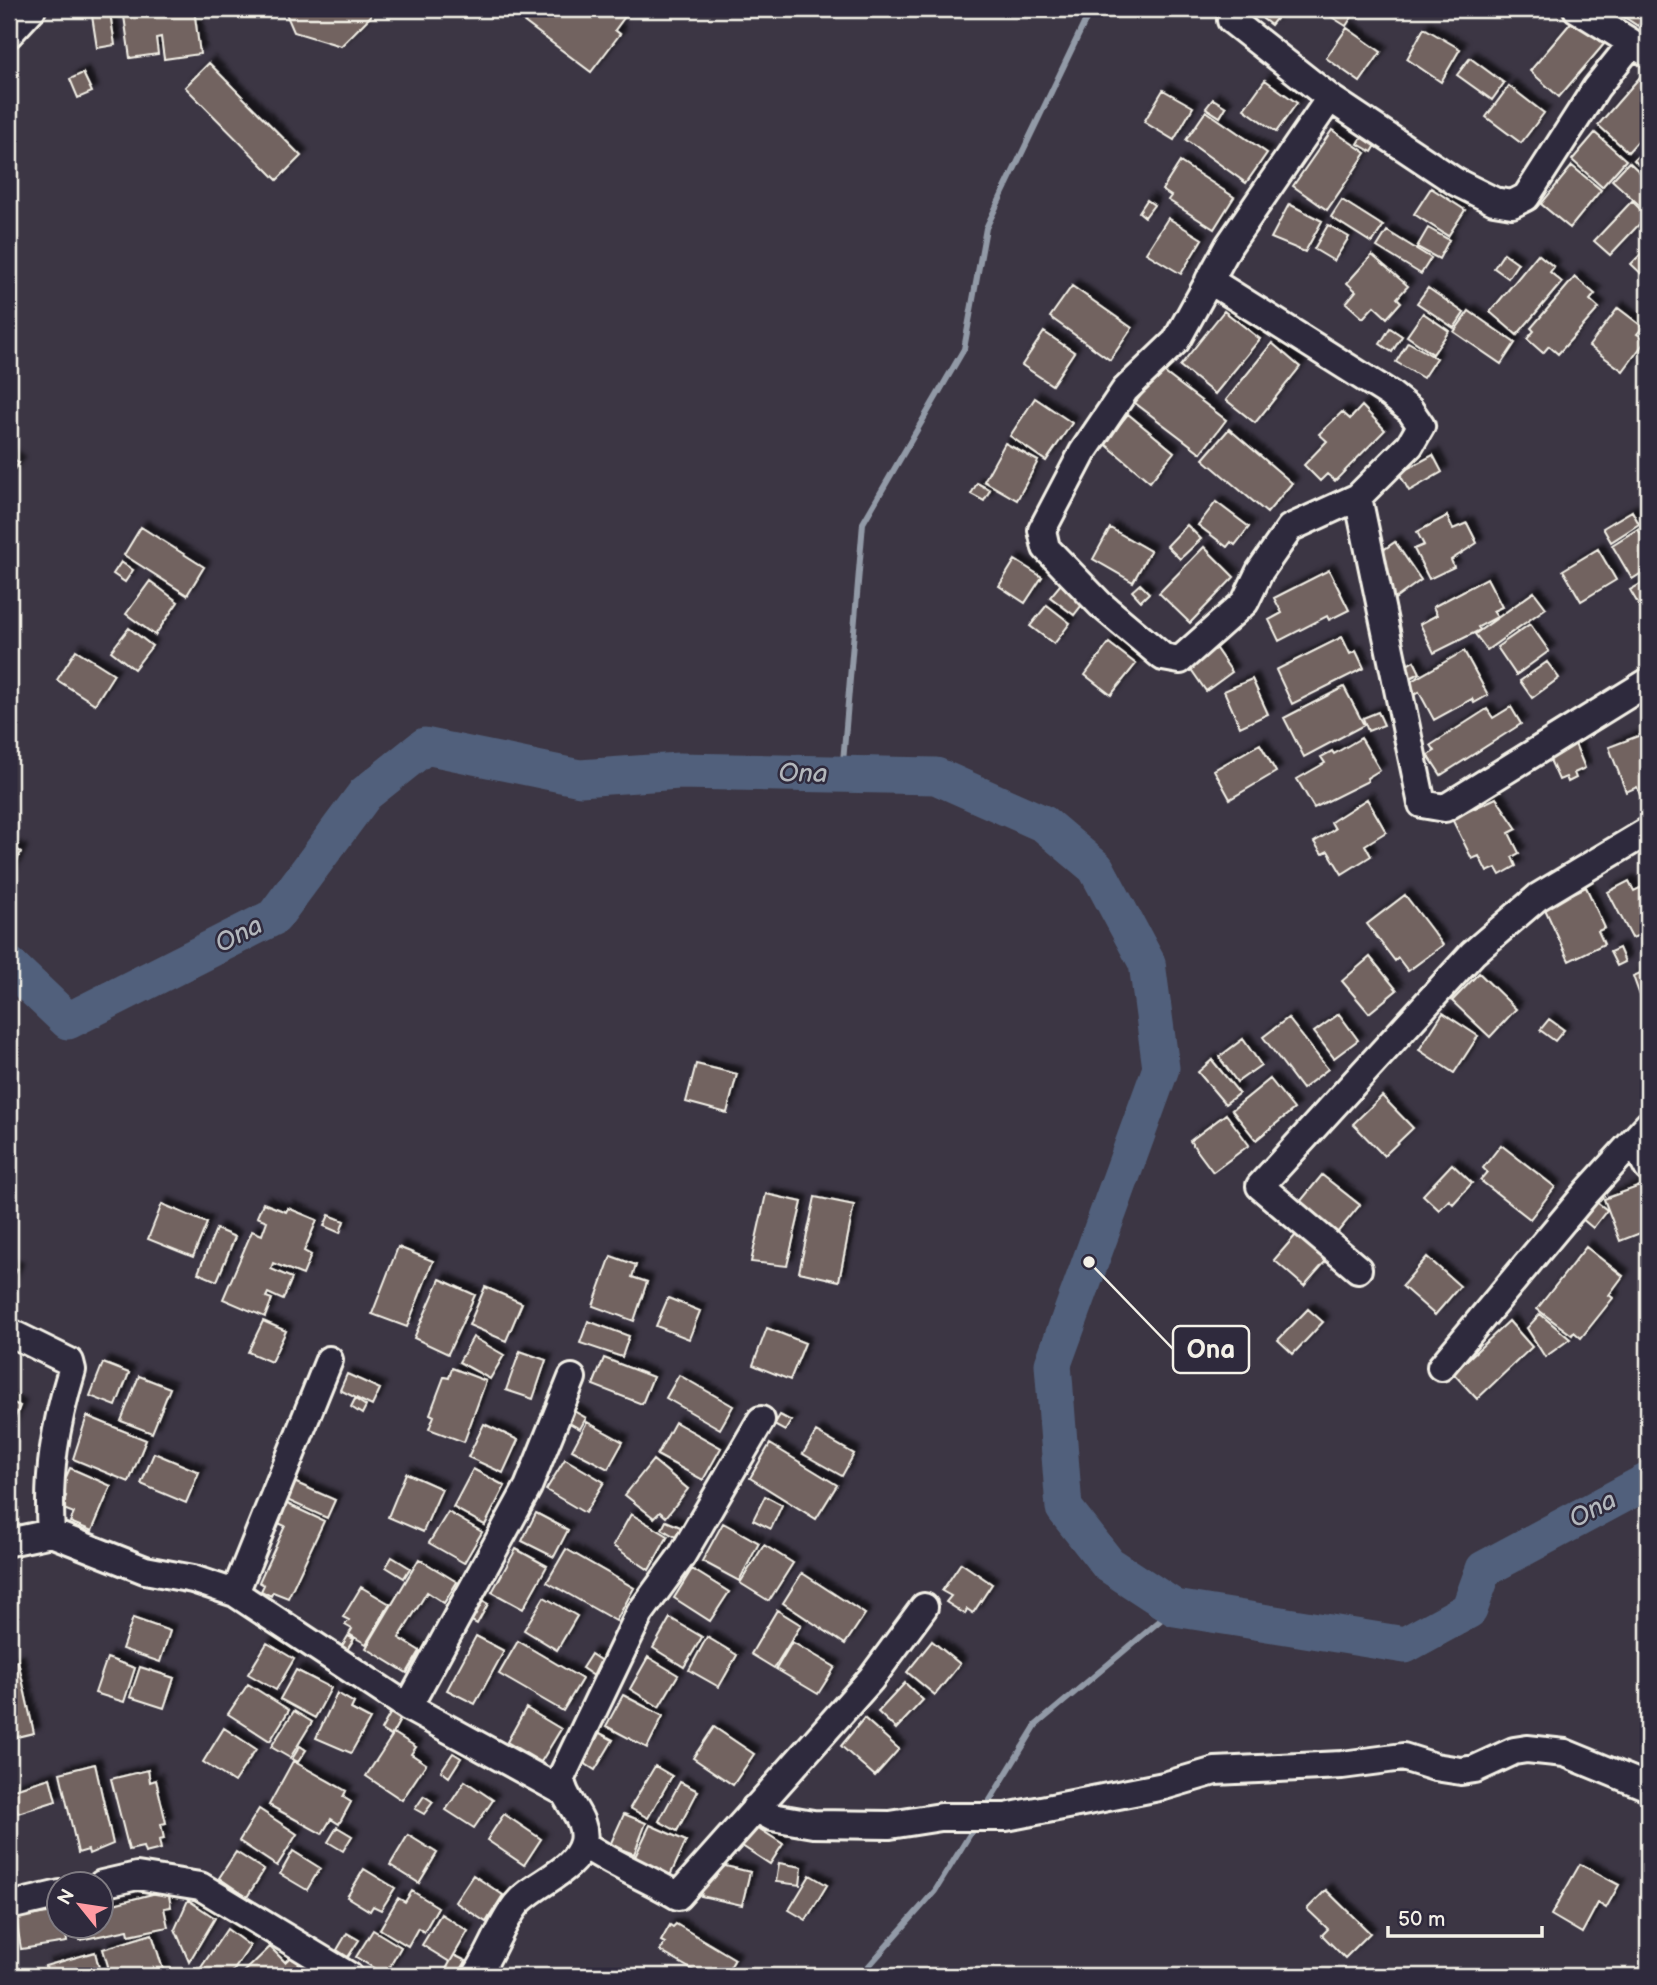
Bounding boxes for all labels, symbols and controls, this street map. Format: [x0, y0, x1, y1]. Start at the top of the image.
water label: Ona [778, 758, 828, 790]
water label: Ona [210, 910, 268, 960]
callout: Ona [1173, 1326, 1249, 1373]
text: Ona [1187, 1335, 1235, 1366]
water label: Ona [1564, 1485, 1622, 1535]
north arrow [46, 1870, 116, 1940]
text: N [53, 1885, 80, 1909]
scale bar [1388, 1894, 1542, 1938]
text: 50 m [1398, 1907, 1445, 1932]

